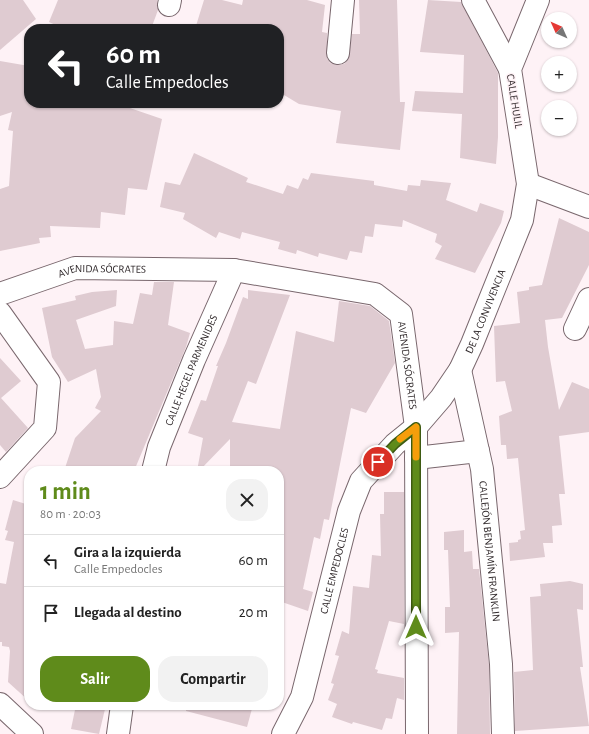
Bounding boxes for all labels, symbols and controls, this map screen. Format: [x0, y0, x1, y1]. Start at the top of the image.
north arrow [541, 12, 577, 48]
map controls [541, 12, 577, 136]
icon: left [40, 40, 92, 92]
text: 60 m [106, 41, 161, 69]
button: + [541, 56, 577, 92]
street label: CALLE HULIL [505, 73, 524, 129]
text: Calle Empedocles [106, 74, 229, 92]
button: − [541, 100, 577, 136]
street label: AVENIDA SÓCRATES [56, 262, 146, 280]
street label: DE LA CONVIVENCIA [463, 267, 508, 355]
street label: CALLE HEGEL PARMENIDES [163, 313, 219, 427]
street label: AVENIDA SÓCRATES [396, 321, 419, 410]
pin [361, 445, 395, 479]
icon: arrive [367, 451, 389, 473]
button: close [226, 479, 268, 521]
text: 1 min [40, 480, 91, 504]
street label: CALLEJÓN BENJAMÍN FRANKLIN [477, 480, 502, 622]
text: 80 m · 20:03 [40, 508, 101, 521]
street label: CALLE EMPEDOCLES [318, 527, 351, 615]
text: Gira a la izquierda [74, 545, 181, 560]
icon: left [40, 550, 62, 572]
text: 60 m [239, 553, 268, 568]
text: Calle Empedocles [74, 563, 163, 576]
icon: arrive [40, 602, 62, 624]
text: Llegada al destino [74, 605, 182, 620]
text: 20 m [239, 605, 268, 620]
position arrow [395, 606, 437, 648]
button: Salir [40, 656, 150, 702]
button: Compartir [158, 656, 268, 702]

